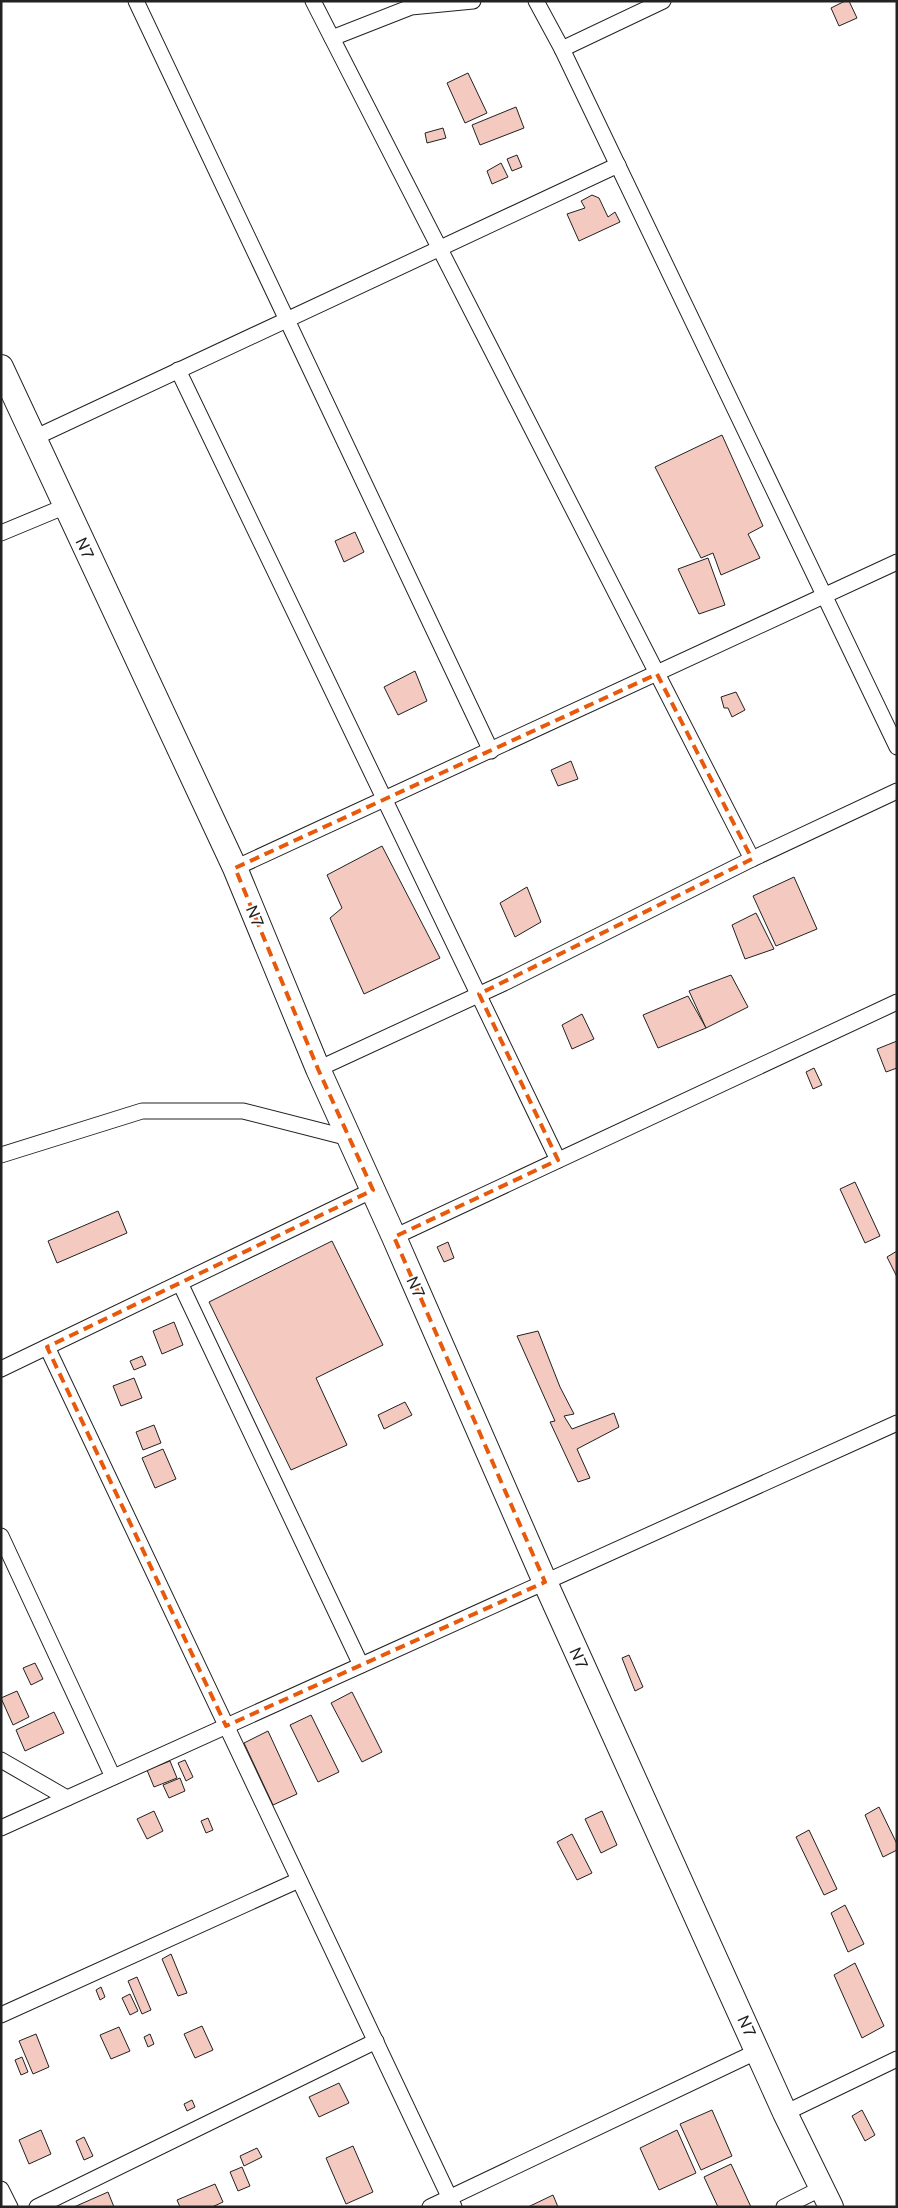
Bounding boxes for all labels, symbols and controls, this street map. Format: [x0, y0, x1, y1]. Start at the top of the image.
street label: N7 [71, 534, 98, 562]
street label: N7 [242, 903, 267, 930]
street label: N7 [402, 1273, 429, 1301]
street label: N7 [565, 1644, 592, 1672]
street label: N7 [733, 2012, 760, 2040]

